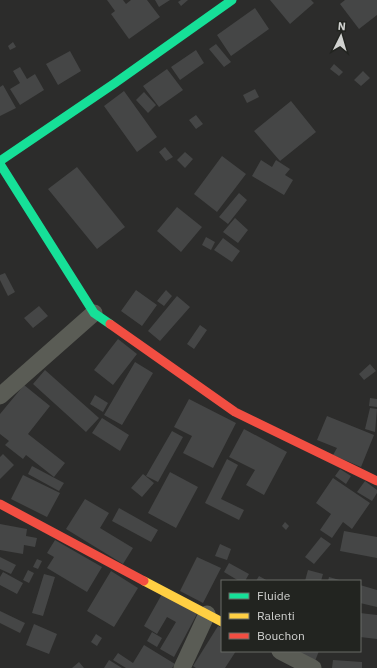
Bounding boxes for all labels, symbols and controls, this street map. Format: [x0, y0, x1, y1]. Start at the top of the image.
north arrow [321, 16, 361, 56]
text: N [337, 19, 346, 33]
legend [221, 580, 361, 652]
text: Fluide [257, 588, 291, 603]
text: Ralenti [257, 608, 295, 623]
text: Bouchon [257, 628, 305, 643]

